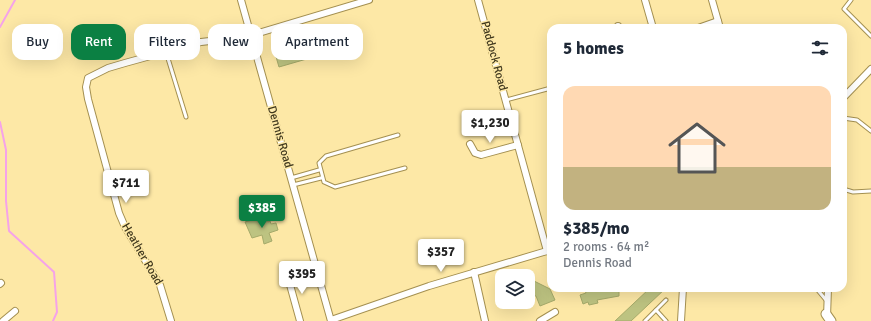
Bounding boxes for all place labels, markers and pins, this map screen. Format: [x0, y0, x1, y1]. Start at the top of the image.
pin: $1,230 [457, 110, 523, 144]
pin: $711 [102, 170, 150, 204]
pin: $385 [238, 195, 286, 229]
pin: $357 [417, 239, 465, 273]
pin: $395 [278, 261, 326, 295]

